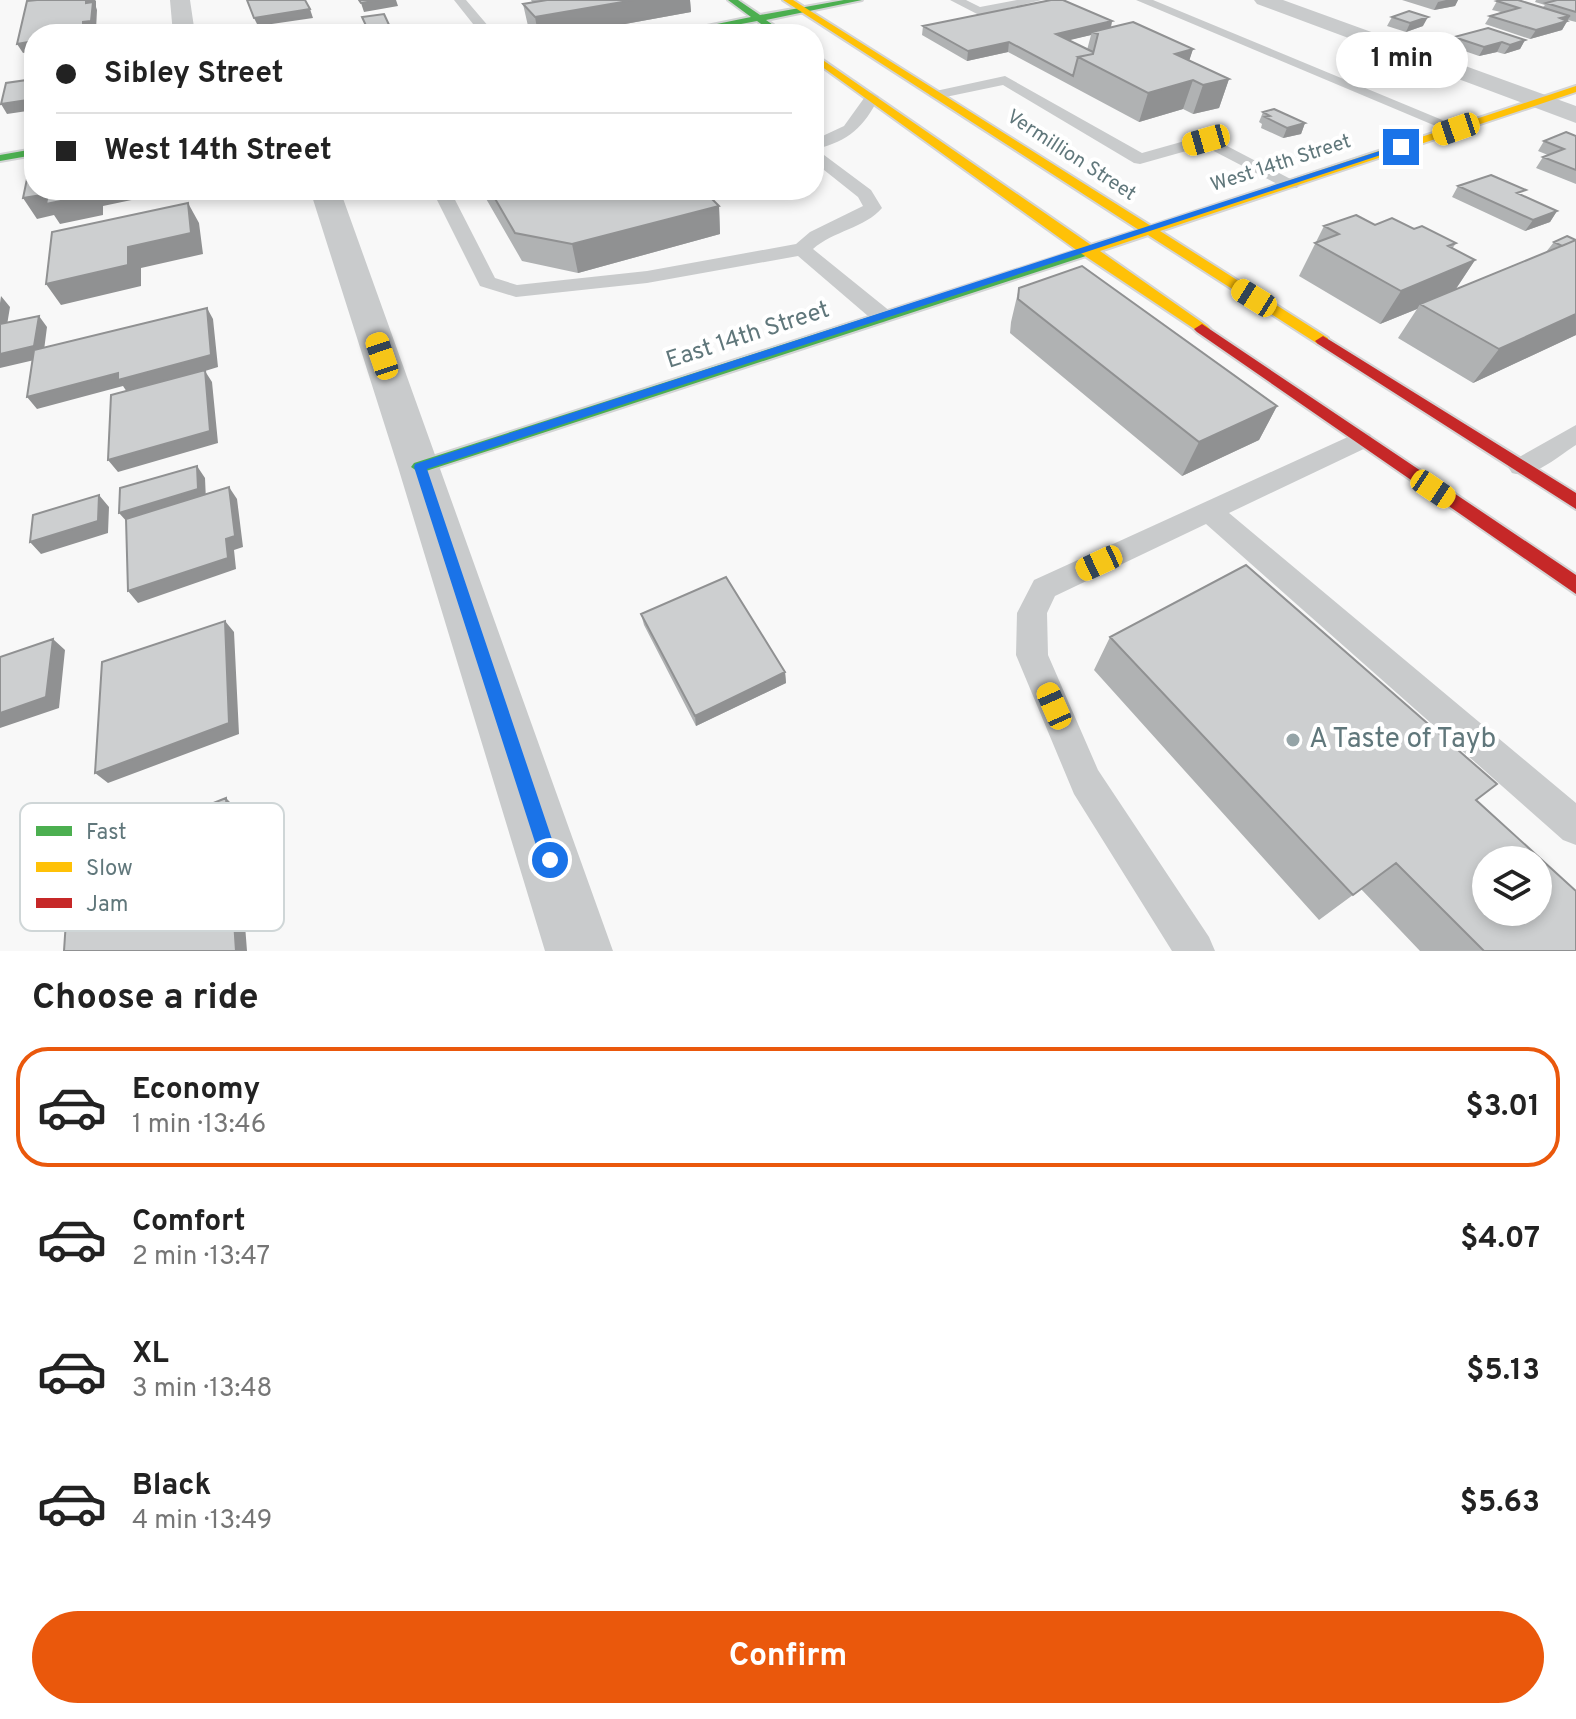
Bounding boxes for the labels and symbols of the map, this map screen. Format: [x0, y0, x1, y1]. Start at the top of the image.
callout: 1 min [1335, 31, 1467, 87]
street label: Vermillion Street [1001, 104, 1141, 208]
car [1429, 110, 1483, 148]
car [1180, 122, 1232, 158]
street label: West 14th Street [1208, 129, 1354, 199]
route end [1383, 129, 1419, 165]
car [1227, 275, 1281, 321]
street label: East 14th Street [663, 295, 833, 377]
car [363, 329, 401, 383]
car [1406, 466, 1460, 512]
car [1072, 542, 1126, 584]
car [1033, 679, 1075, 733]
place label: A Taste of Tayb [1309, 722, 1496, 758]
marker: A Taste of Tayb [1284, 731, 1302, 749]
legend [20, 803, 284, 931]
text: Fast [86, 820, 127, 847]
route start [532, 842, 568, 878]
text: Slow [86, 856, 133, 883]
text: Jam [86, 892, 129, 919]

